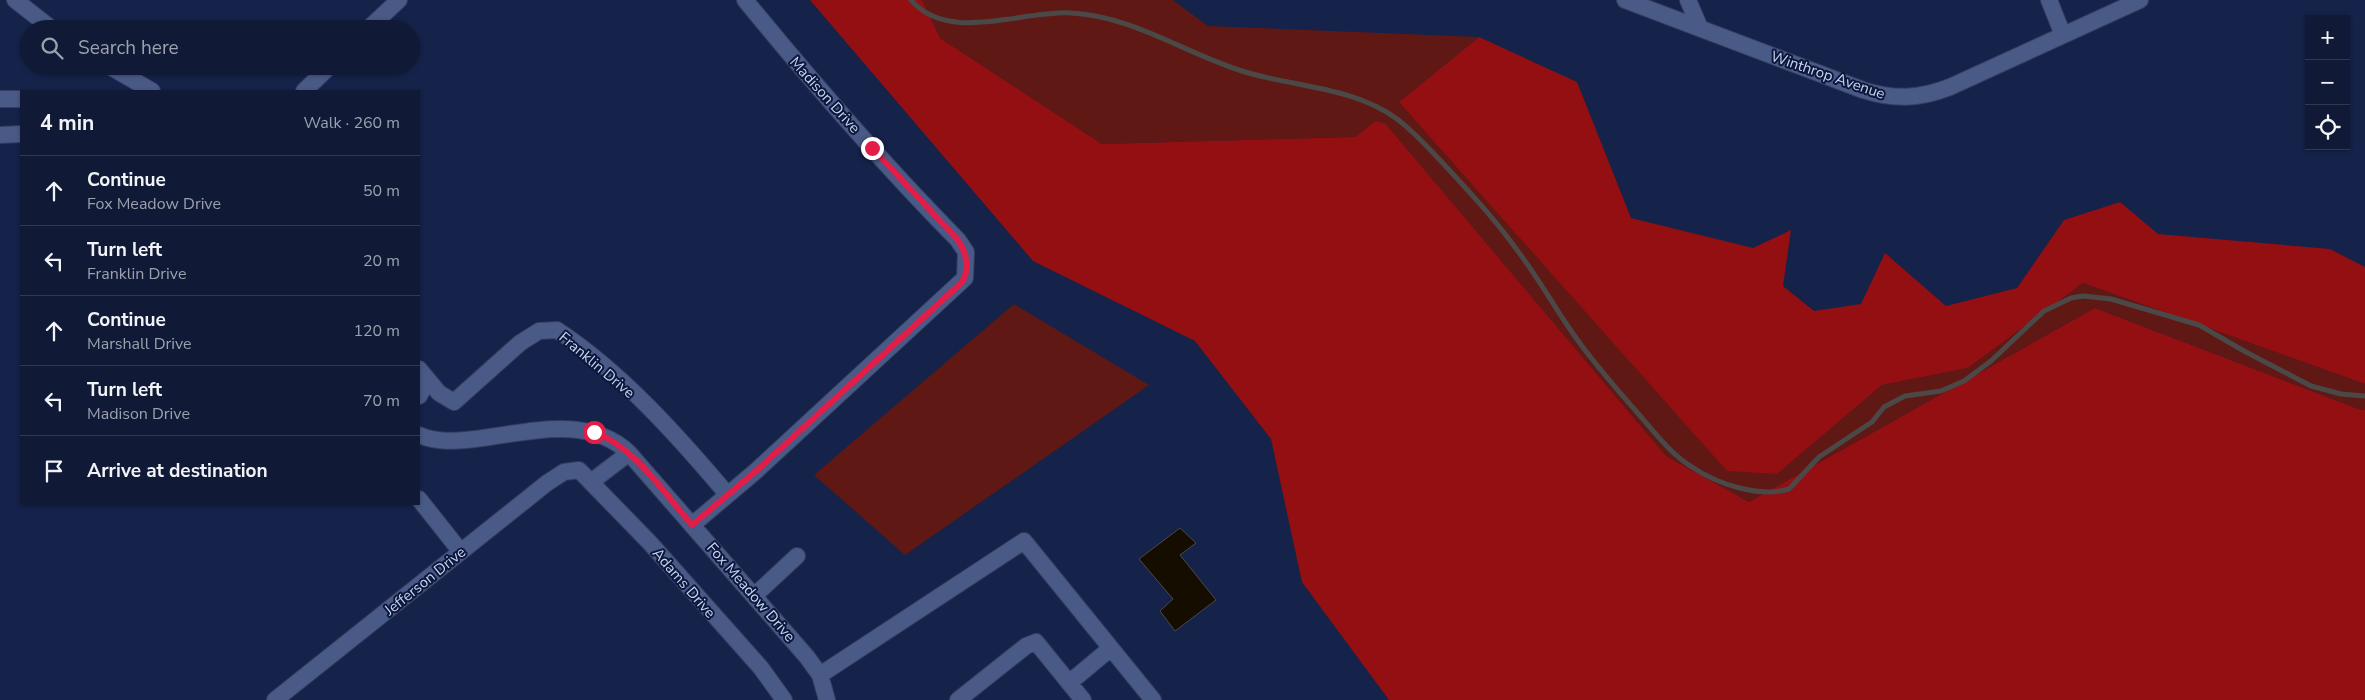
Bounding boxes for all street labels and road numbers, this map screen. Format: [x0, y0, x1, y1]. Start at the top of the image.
street label: Winthrop Avenue [1768, 46, 1888, 104]
street label: Madison Drive [785, 52, 865, 138]
street label: Franklin Drive [555, 327, 639, 403]
street label: Fox Meadow Drive [702, 538, 800, 646]
street label: Jefferson Drive [379, 542, 470, 621]
street label: Adams Drive [648, 544, 720, 622]

